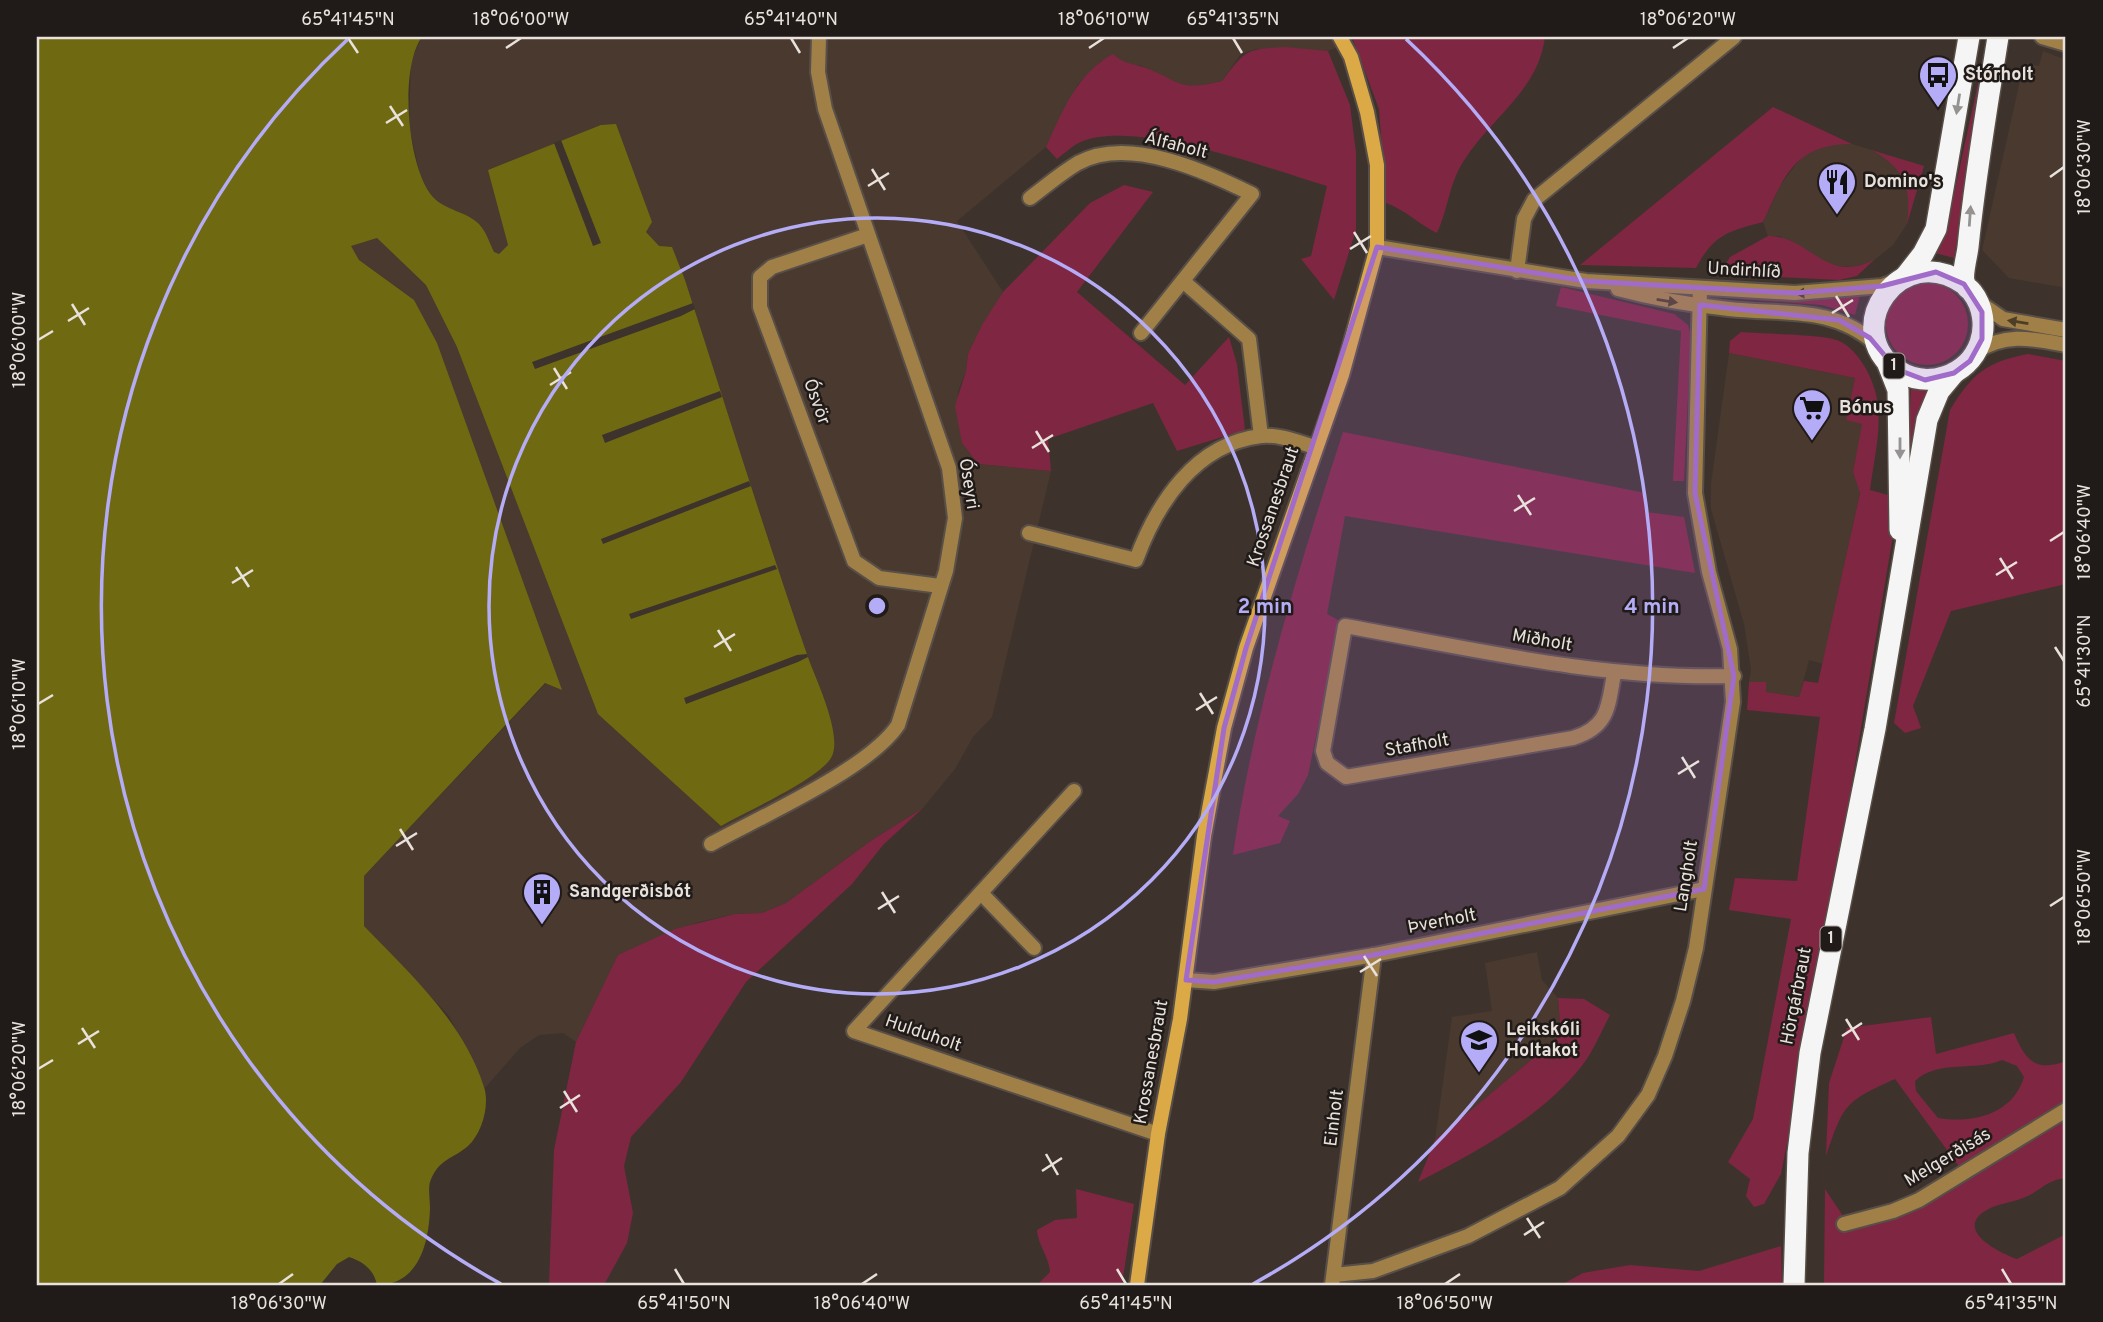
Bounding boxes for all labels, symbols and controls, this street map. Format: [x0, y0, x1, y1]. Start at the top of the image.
text: 65°41'45"N [301, 9, 395, 32]
text: 18°06'00"W [473, 9, 569, 32]
text: 65°41'40"N [744, 9, 838, 32]
text: 18°06'10"W [1058, 9, 1150, 32]
text: 65°41'35"N [1186, 9, 1280, 32]
text: 18°06'20"W [1640, 9, 1736, 32]
bus stop icon: Stórholt [1917, 54, 1959, 109]
place label: Stórholt [1965, 64, 2034, 87]
one-way arrow [1952, 93, 1963, 115]
text: 18°06'30"W [2074, 119, 2097, 215]
street label: Álfaholt [1142, 125, 1210, 165]
restaurant icon: Domino's [1816, 161, 1858, 216]
place label: Domino's [1864, 171, 1942, 194]
one-way arrow [1965, 205, 1976, 227]
street label: Undirhlíð [1707, 258, 1781, 284]
one-way arrow [1795, 287, 1817, 298]
text: 18°06'00"W [9, 292, 32, 388]
one-way arrow [1656, 296, 1678, 307]
one-way arrow [2007, 316, 2029, 327]
road number: 1 [1884, 354, 1904, 378]
street label: Ósvör [797, 375, 837, 428]
supermarket icon: Bónus [1791, 387, 1833, 442]
place label: Bónus [1839, 397, 1892, 420]
one-way arrow [1894, 438, 1906, 460]
street label: Krossanesbraut [1243, 444, 1305, 570]
street label: Óseyri [953, 456, 985, 511]
text: 18°06'40"W [2074, 484, 2097, 580]
centre of rings [865, 594, 889, 618]
text: 2 min [1238, 594, 1292, 621]
text: 4 min [1624, 594, 1680, 621]
text: 65°41'30"N [2074, 614, 2097, 708]
street label: Miðholt [1510, 624, 1574, 658]
text: 18°06'10"W [9, 658, 32, 750]
street label: Stafholt [1383, 729, 1451, 763]
street label: Langholt [1670, 839, 1704, 913]
text: 18°06'50"W [2074, 849, 2097, 945]
building icon: Sandgerðisbót [521, 871, 563, 926]
place label: Sandgerðisbót [569, 881, 691, 904]
street label: Þverholt [1406, 904, 1478, 940]
road number: 1 [1820, 926, 1842, 951]
street label: Hörgárbraut [1776, 945, 1818, 1047]
street label: Krossanesbraut [1130, 998, 1174, 1126]
street label: Hulduholt [882, 1010, 964, 1058]
school or university icon: Leikskóli Holtakot [1458, 1019, 1500, 1074]
place label: Leikskóli Holtakot [1506, 1019, 1580, 1063]
text: 18°06'20"W [9, 1021, 32, 1117]
street label: Einholt [1320, 1088, 1350, 1148]
street label: Melgerðisás [1901, 1123, 1995, 1193]
text: 18°06'30"W [231, 1293, 327, 1316]
text: 65°41'50"N [637, 1293, 731, 1316]
text: 18°06'40"W [814, 1293, 910, 1316]
text: 65°41'45"N [1079, 1293, 1173, 1316]
text: 18°06'50"W [1397, 1293, 1493, 1316]
text: 65°41'35"N [1964, 1293, 2058, 1316]

